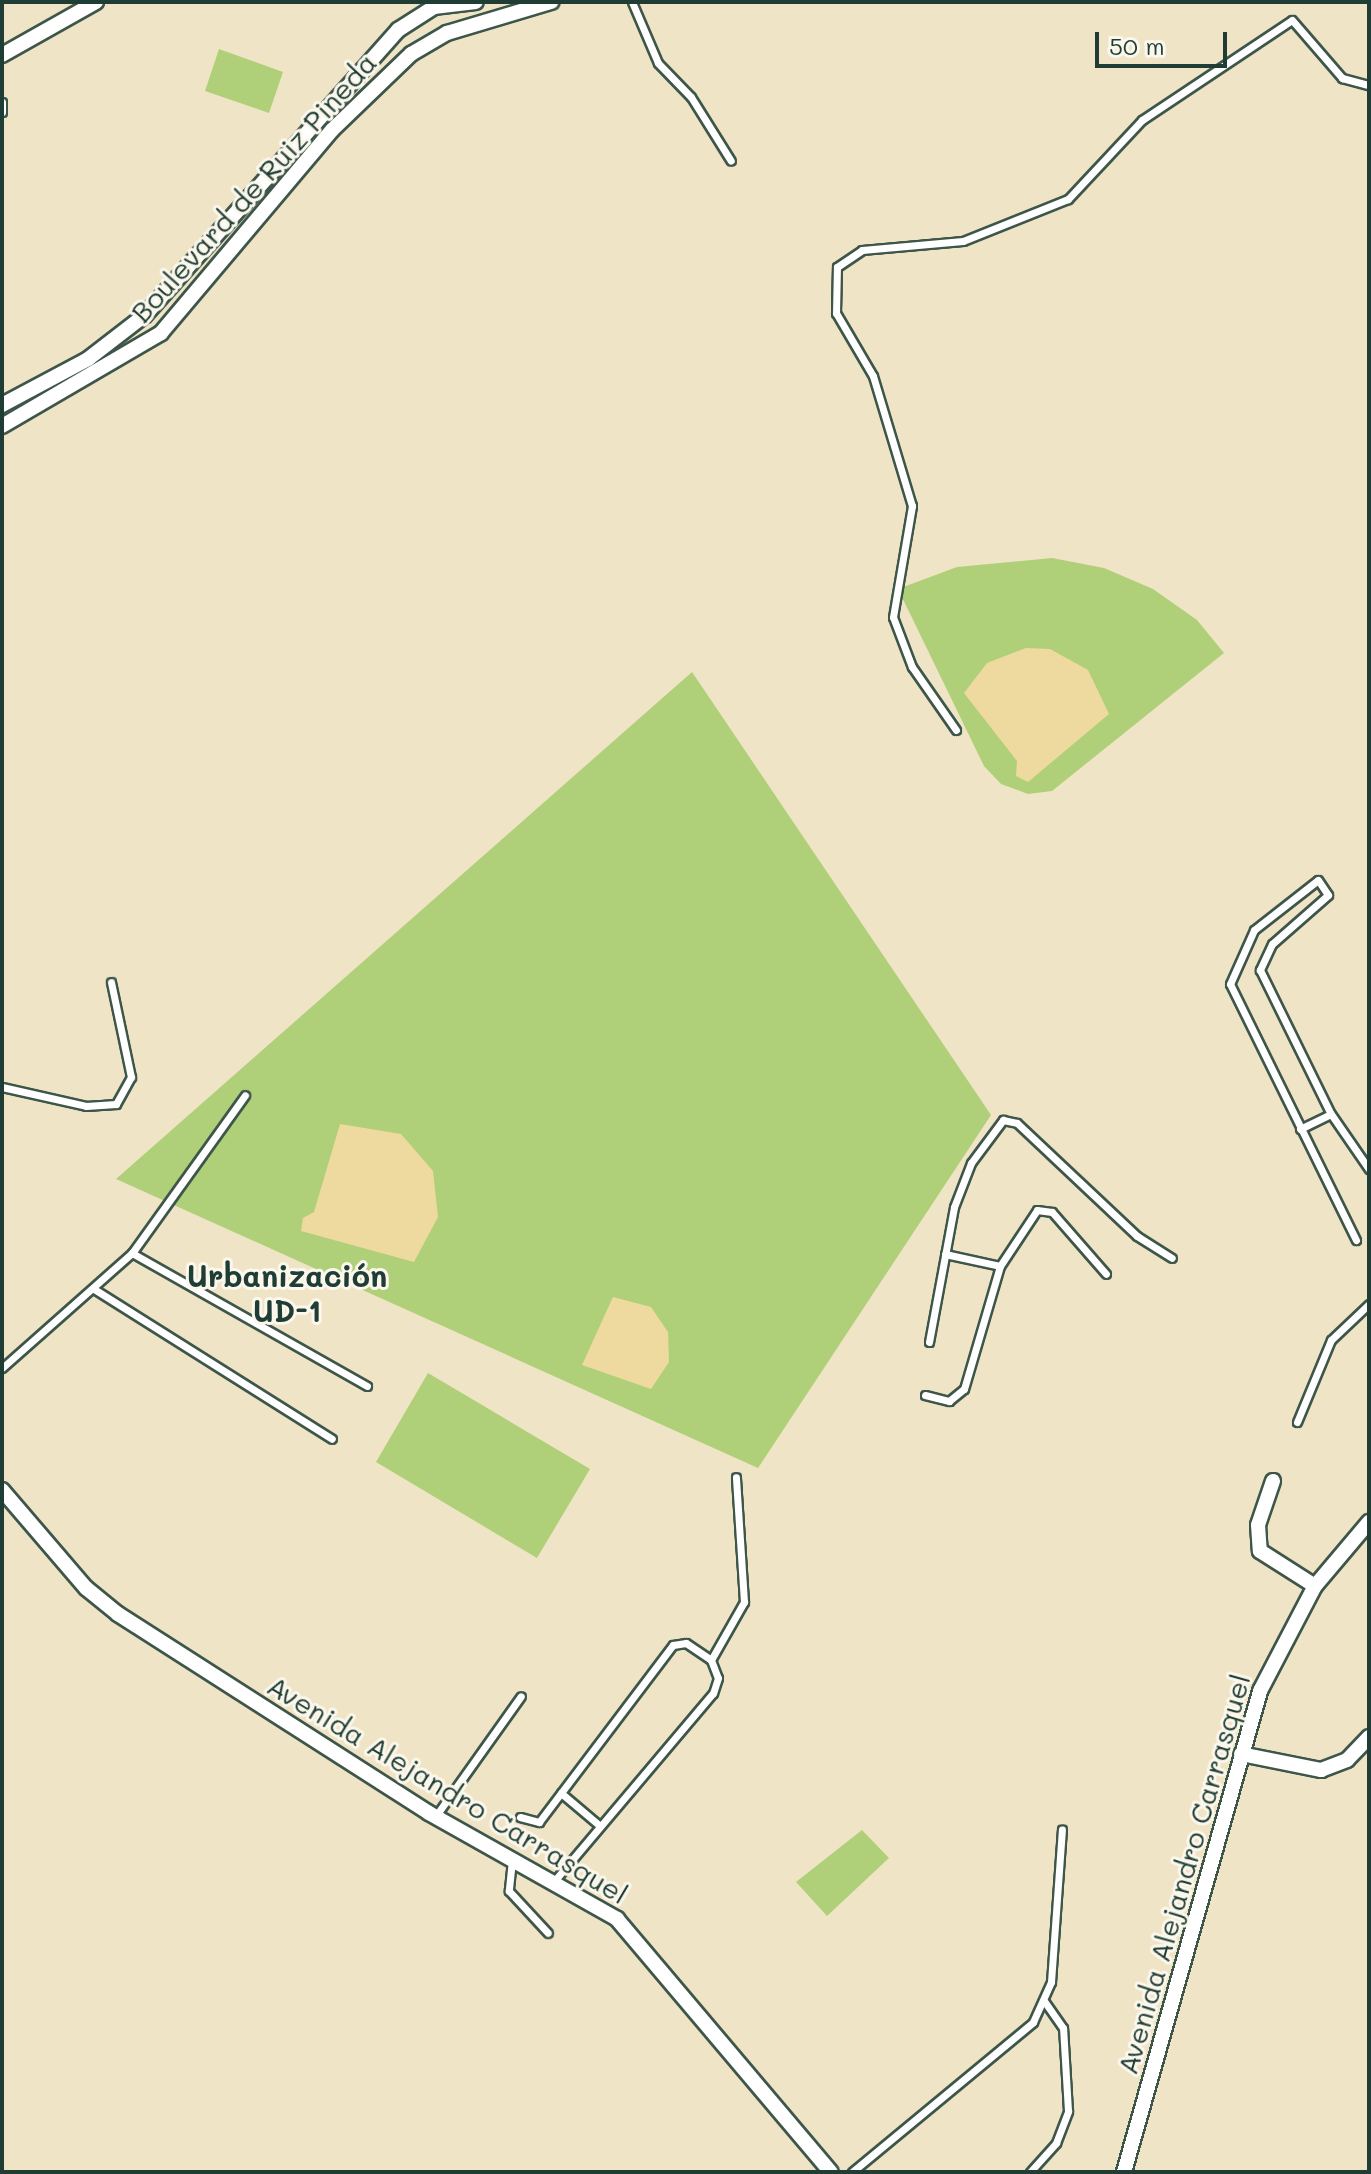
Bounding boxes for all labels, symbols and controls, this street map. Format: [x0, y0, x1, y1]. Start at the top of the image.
scale bar [1099, 16, 1231, 66]
text: 50 m [1109, 30, 1165, 61]
street label: Boulevard de Ruiz Pineda [123, 45, 383, 329]
district label: Urbanización UD-1 [187, 1257, 387, 1328]
street label: Avenida Alejandro Carrasquel [262, 1668, 634, 1910]
street label: Avenida Alejandro Carrasquel [1110, 1670, 1256, 2078]

